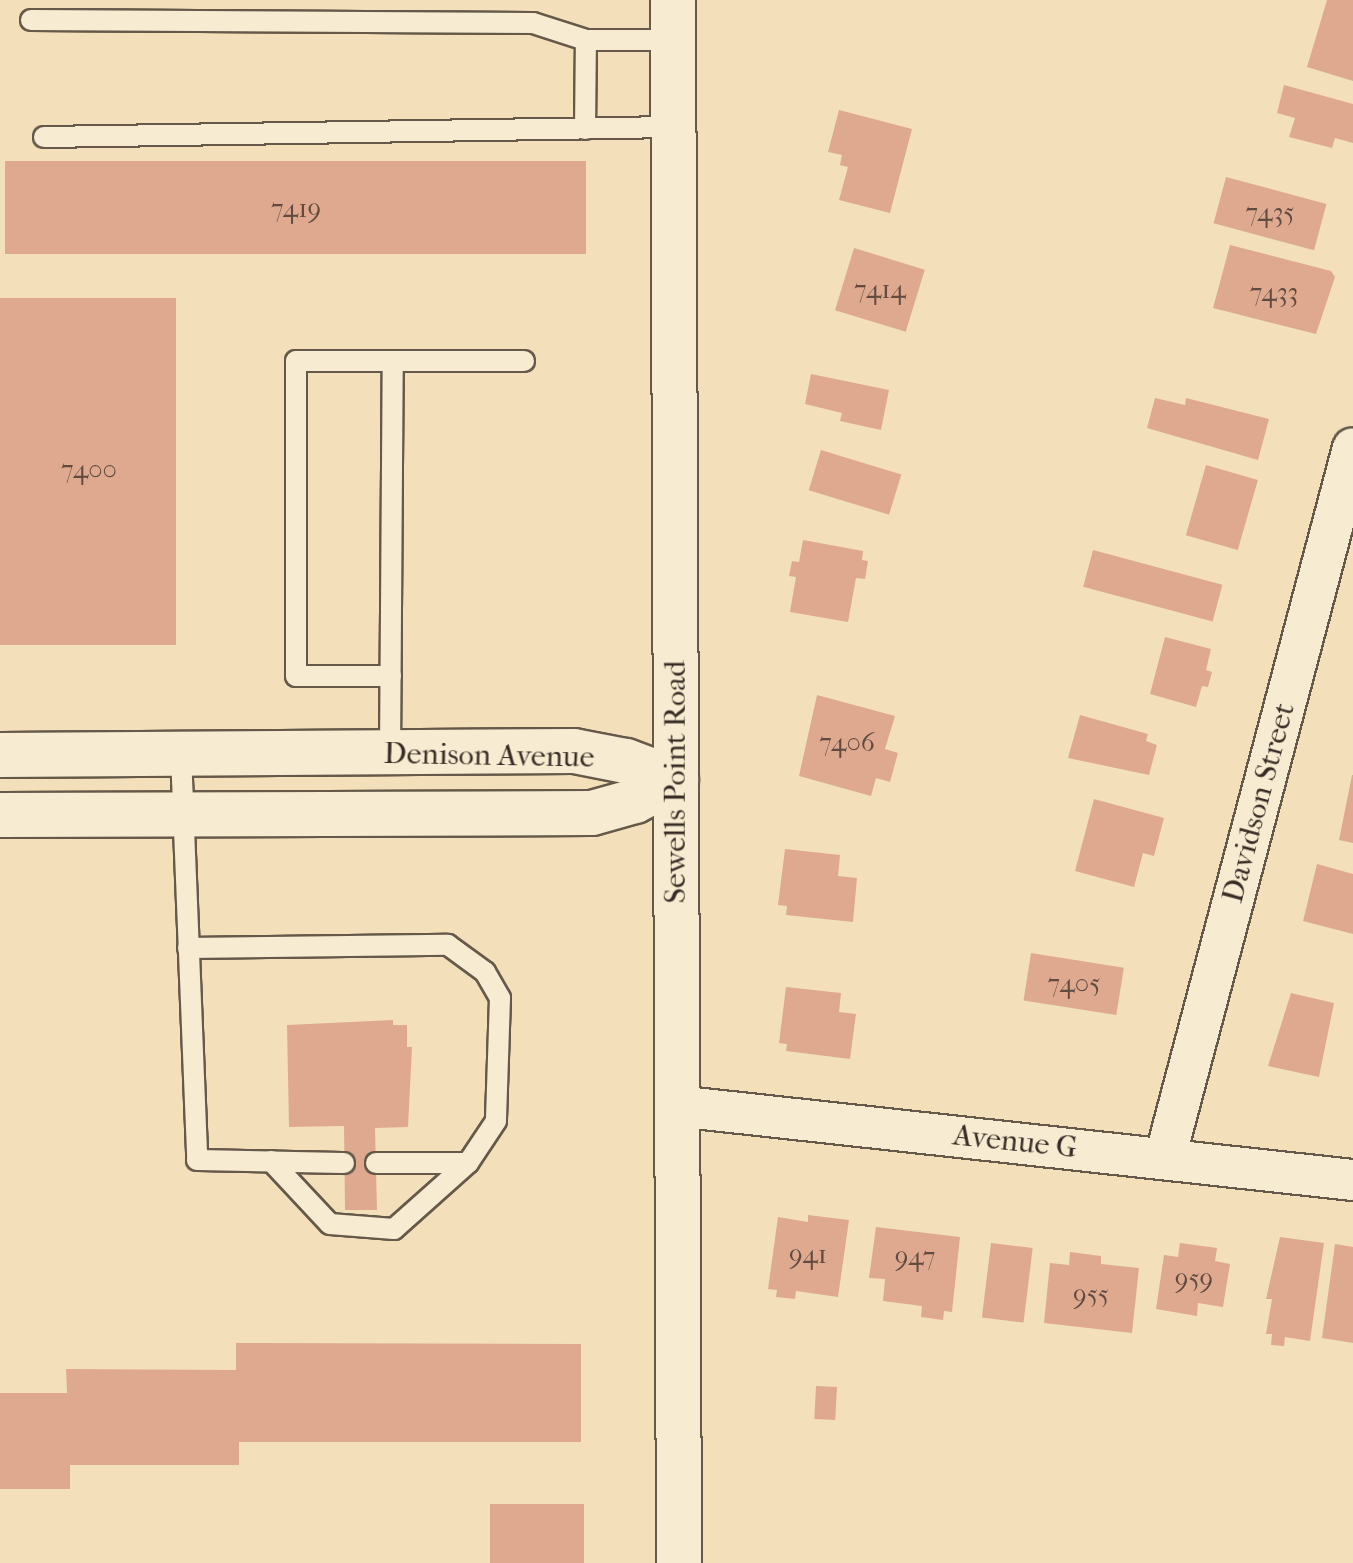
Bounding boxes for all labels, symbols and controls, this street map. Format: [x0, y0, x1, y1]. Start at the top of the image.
house number: 7419 [271, 193, 321, 225]
house number: 7435 [1245, 197, 1295, 229]
house number: 7414 [854, 274, 906, 306]
house number: 7433 [1250, 277, 1298, 309]
house number: 7400 [61, 454, 117, 486]
street label: Sewells Point Road [658, 660, 694, 904]
street label: Davidson Street [1215, 699, 1303, 907]
house number: 7406 [819, 727, 875, 759]
street label: Denison Avenue [383, 736, 595, 776]
house number: 7405 [1048, 968, 1100, 1000]
street label: Avenue G [951, 1118, 1079, 1166]
house number: 941 [789, 1239, 827, 1271]
house number: 947 [895, 1241, 935, 1273]
house number: 959 [1175, 1263, 1213, 1295]
house number: 955 [1073, 1279, 1109, 1311]

